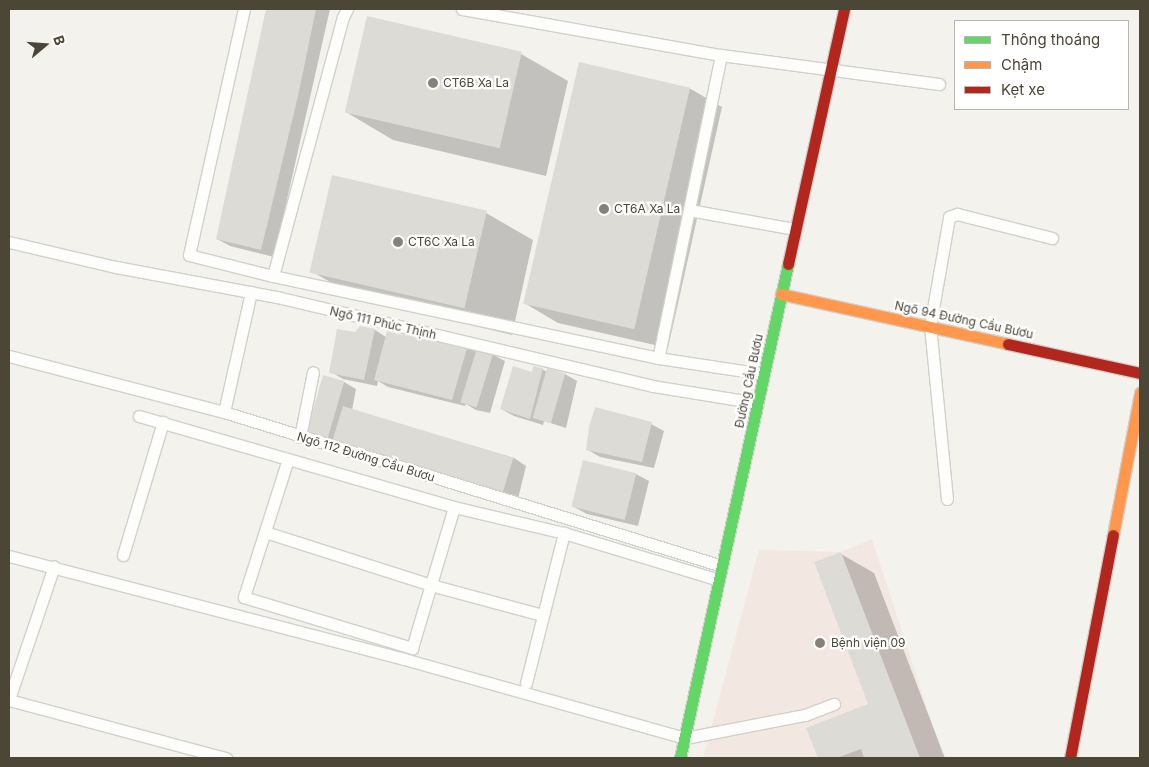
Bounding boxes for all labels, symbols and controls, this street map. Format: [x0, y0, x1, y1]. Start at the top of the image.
north arrow [20, 20, 70, 70]
legend [954, 20, 1129, 110]
text: Thông thoáng [1001, 30, 1100, 49]
text: B [50, 33, 69, 47]
text: Chậm [1001, 55, 1042, 74]
place label: CT6B Xa La [443, 76, 509, 90]
marker: CT6B Xa La [427, 77, 439, 89]
text: Kẹt xe [1001, 80, 1045, 99]
place label: CT6A Xa La [614, 202, 680, 216]
marker: CT6A Xa La [598, 203, 610, 215]
place label: CT6C Xa La [408, 235, 475, 249]
marker: CT6C Xa La [392, 236, 404, 248]
street label: Ngõ 94 Đường Cầu Bươu [893, 298, 1035, 342]
street label: Ngõ 111 Phúc Thịnh [328, 304, 438, 342]
street label: Đường Cầu Bươu [732, 333, 766, 429]
street label: Ngõ 112 Đường Cầu Bươu [295, 429, 437, 485]
marker: Bệnh viện 09 [813, 636, 827, 650]
place label: Bệnh viện 09 [831, 636, 906, 650]

